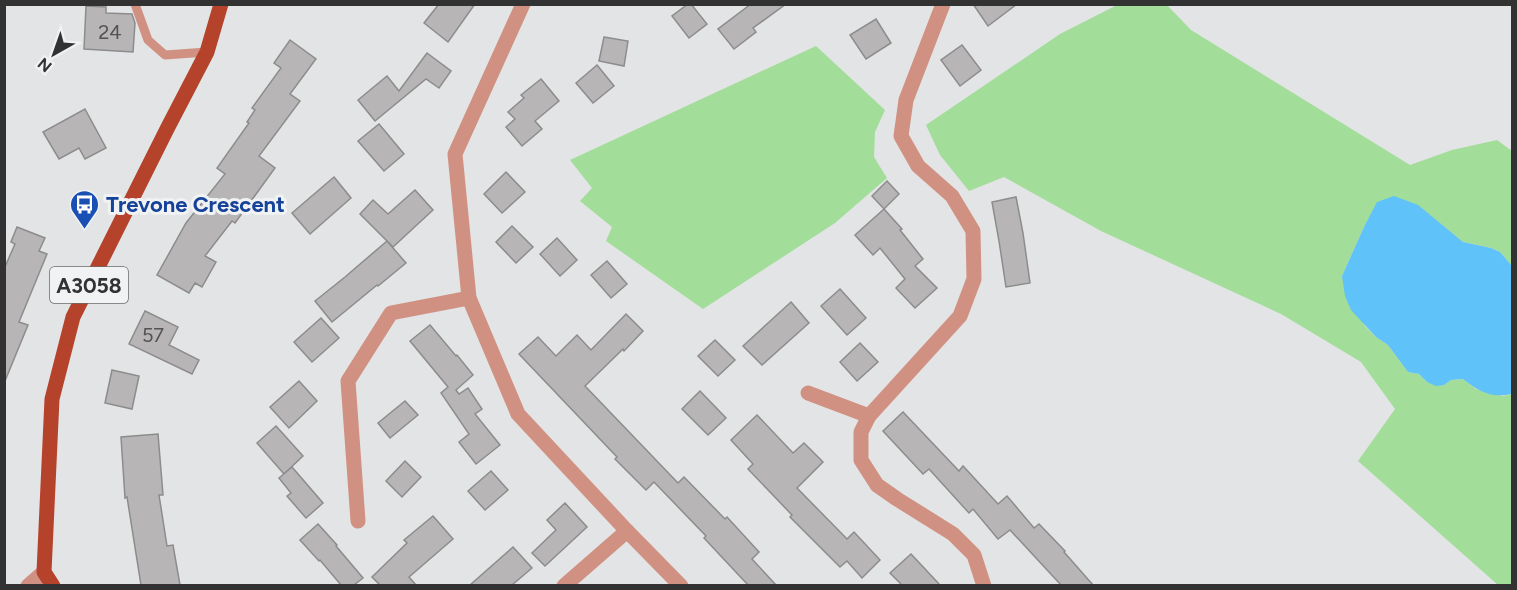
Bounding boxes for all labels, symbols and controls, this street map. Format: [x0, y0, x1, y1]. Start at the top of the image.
house number: 24 [98, 20, 122, 44]
north arrow [24, 24, 84, 84]
text: N [34, 54, 56, 76]
bus stop icon: Trevone Crescent [69, 188, 101, 230]
place label: Trevone Crescent [106, 191, 285, 218]
road number: A3058 [50, 267, 128, 303]
house number: 57 [142, 323, 164, 347]

